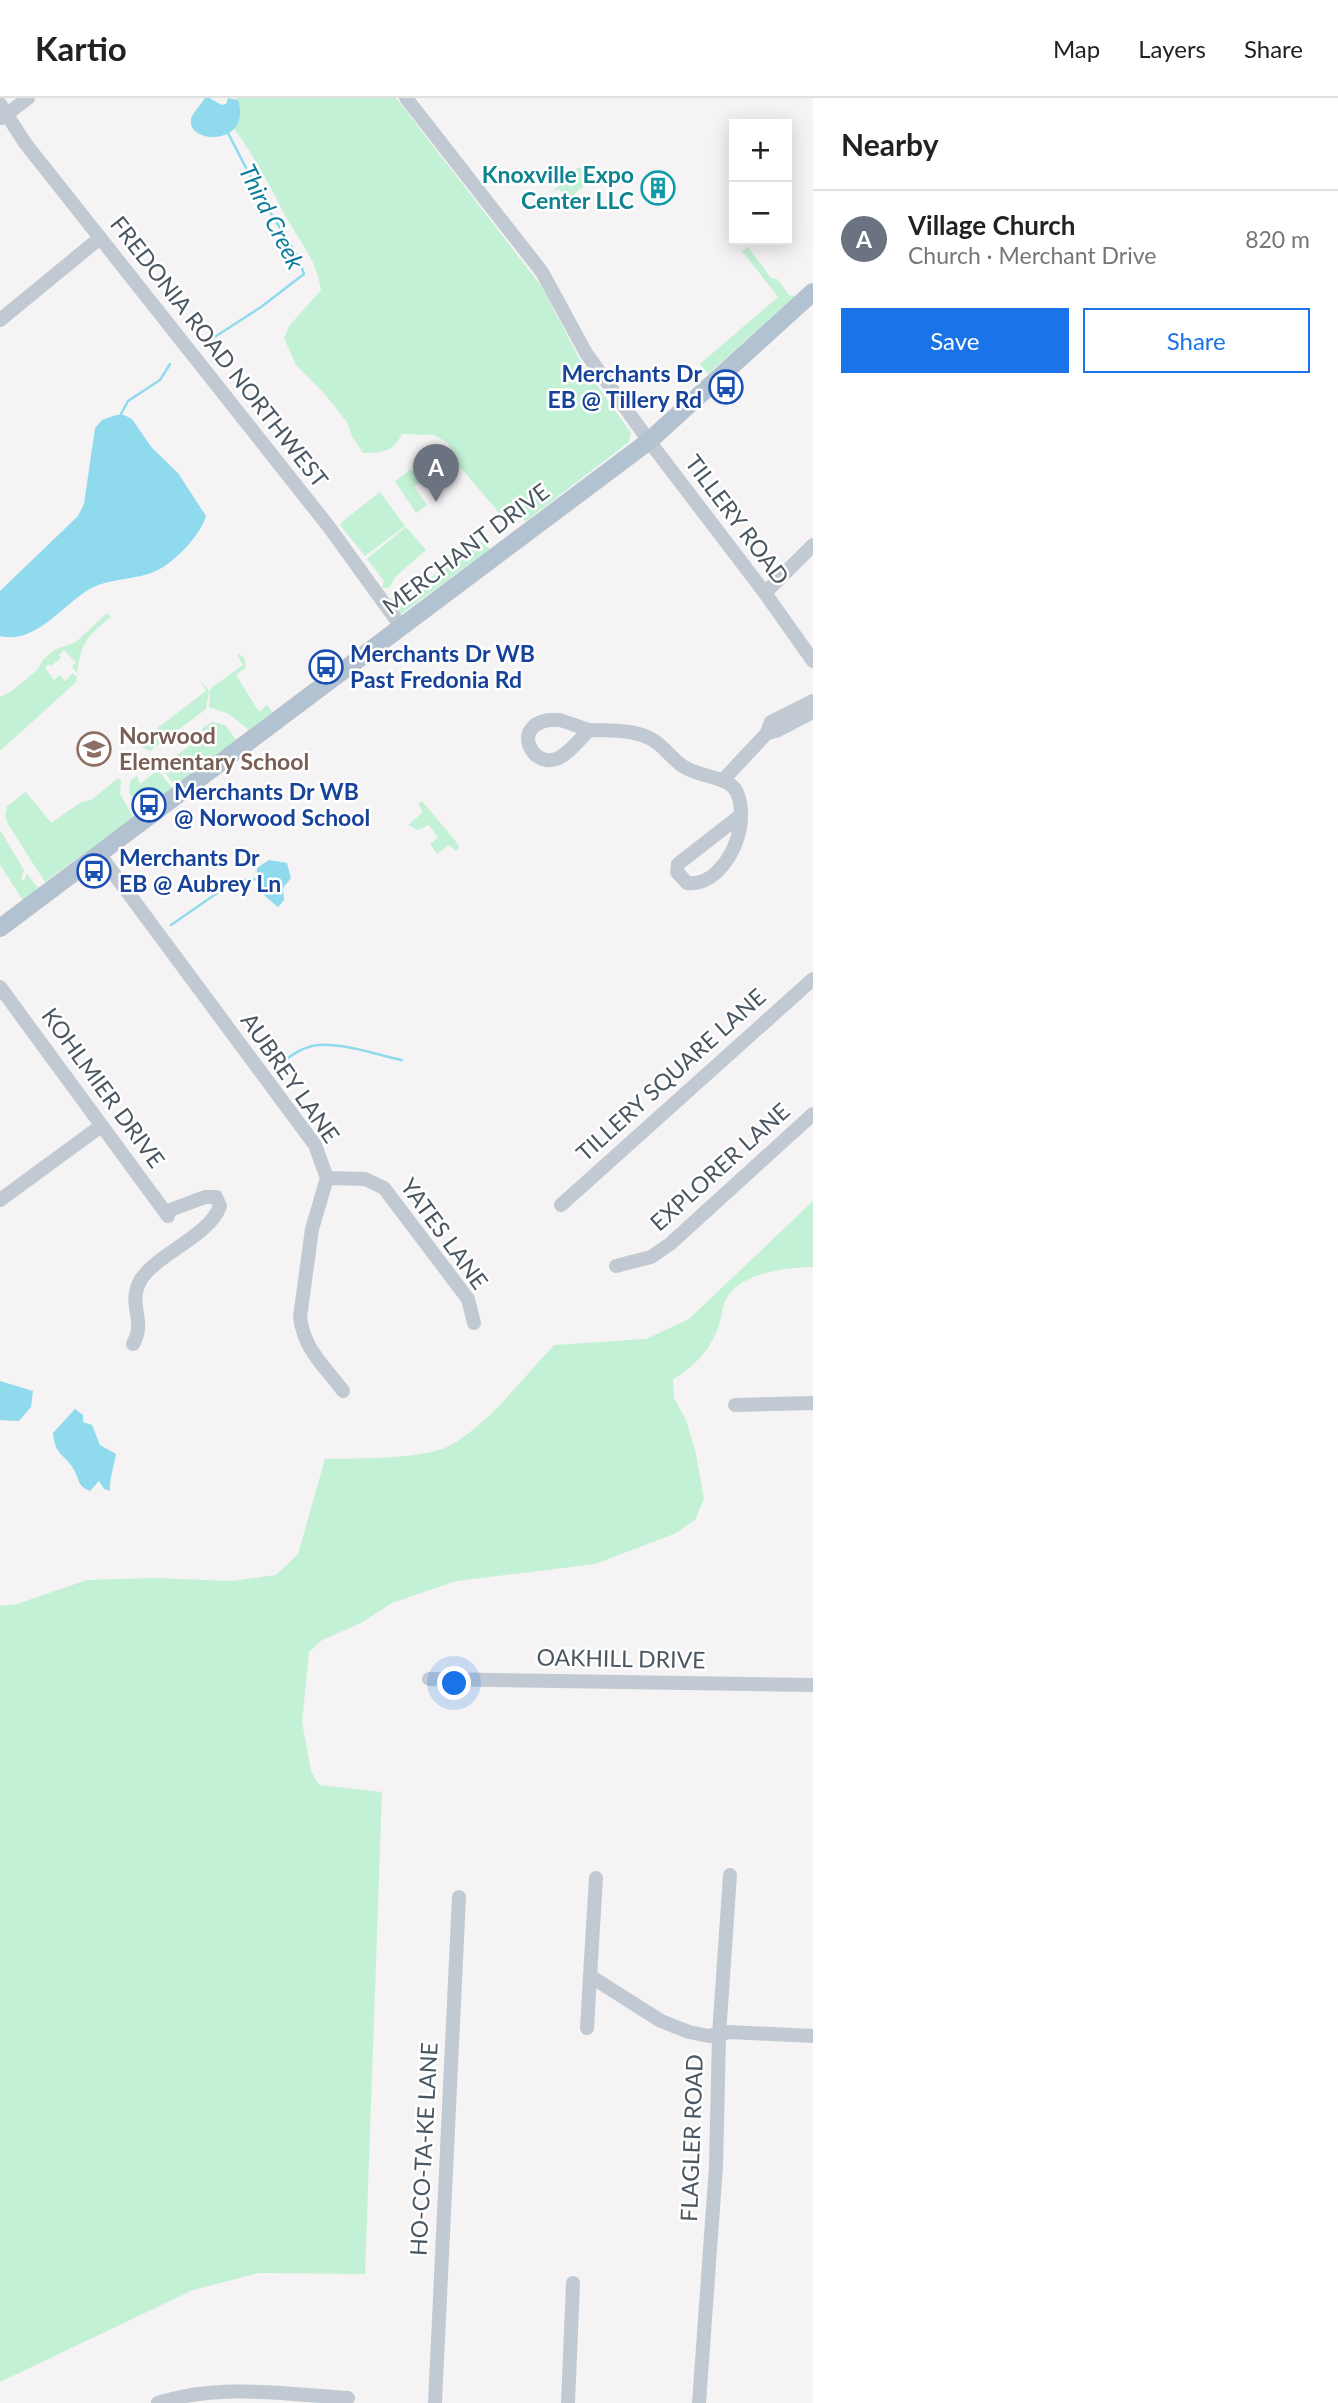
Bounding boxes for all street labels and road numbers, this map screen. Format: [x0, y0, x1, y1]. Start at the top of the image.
street label: FREDONIA ROAD NORTHWEST [105, 210, 335, 493]
street label: TILLERY ROAD [680, 449, 796, 590]
street label: MERCHANT DRIVE [377, 477, 554, 620]
street label: TILLERY SQUARE LANE [570, 982, 771, 1167]
street label: KOHLMIER DRIVE [36, 1002, 171, 1173]
street label: AUBREY LANE [236, 1007, 346, 1148]
street label: EXPLORER LANE [644, 1096, 795, 1236]
street label: YATES LANE [395, 1173, 494, 1294]
street label: OAKHILL DRIVE [536, 1643, 706, 1673]
street label: HO-CO-TA-KE LANE [403, 2041, 443, 2256]
street label: FLAGLER ROAD [674, 2054, 708, 2222]

